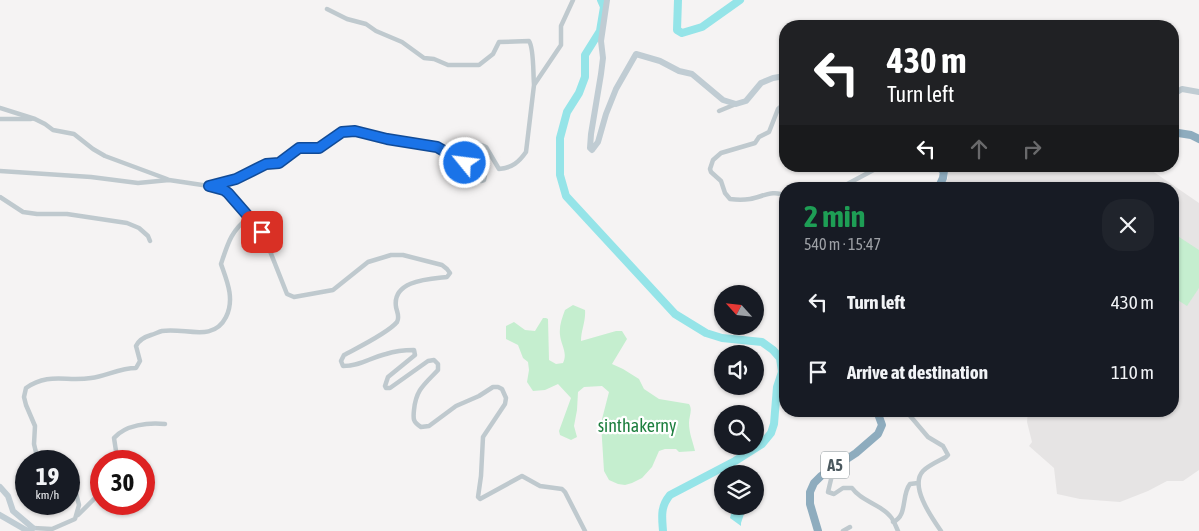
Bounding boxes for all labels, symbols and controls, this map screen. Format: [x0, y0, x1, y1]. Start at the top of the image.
icon: left [804, 40, 869, 105]
text: 430 m [887, 40, 966, 80]
text: Turn left [887, 81, 954, 107]
icon: left [912, 135, 940, 163]
icon: ahead [965, 135, 993, 163]
icon: right [1018, 135, 1046, 163]
position arrow [438, 136, 490, 188]
text: 2 min [804, 199, 865, 233]
button: close [1102, 199, 1154, 251]
pin [241, 211, 283, 253]
icon: arrive [248, 218, 276, 246]
text: 540 m · 15:47 [804, 235, 881, 253]
north arrow [714, 285, 764, 335]
map controls [714, 285, 764, 515]
icon: left [804, 288, 832, 316]
text: Turn left [847, 291, 905, 313]
text: 430 m [1111, 291, 1154, 313]
button: sound [714, 345, 764, 395]
icon: arrive [804, 358, 832, 386]
text: Arrive at destination [847, 361, 988, 383]
text: 110 m [1111, 361, 1154, 383]
button: search [714, 405, 764, 455]
park label: sinthakerny [598, 415, 676, 436]
speed limit sign: 30 [90, 450, 155, 515]
road number: A5 [821, 452, 849, 478]
text: 19 [36, 462, 59, 490]
button: layers [714, 465, 764, 515]
text: km/h [36, 488, 59, 502]

